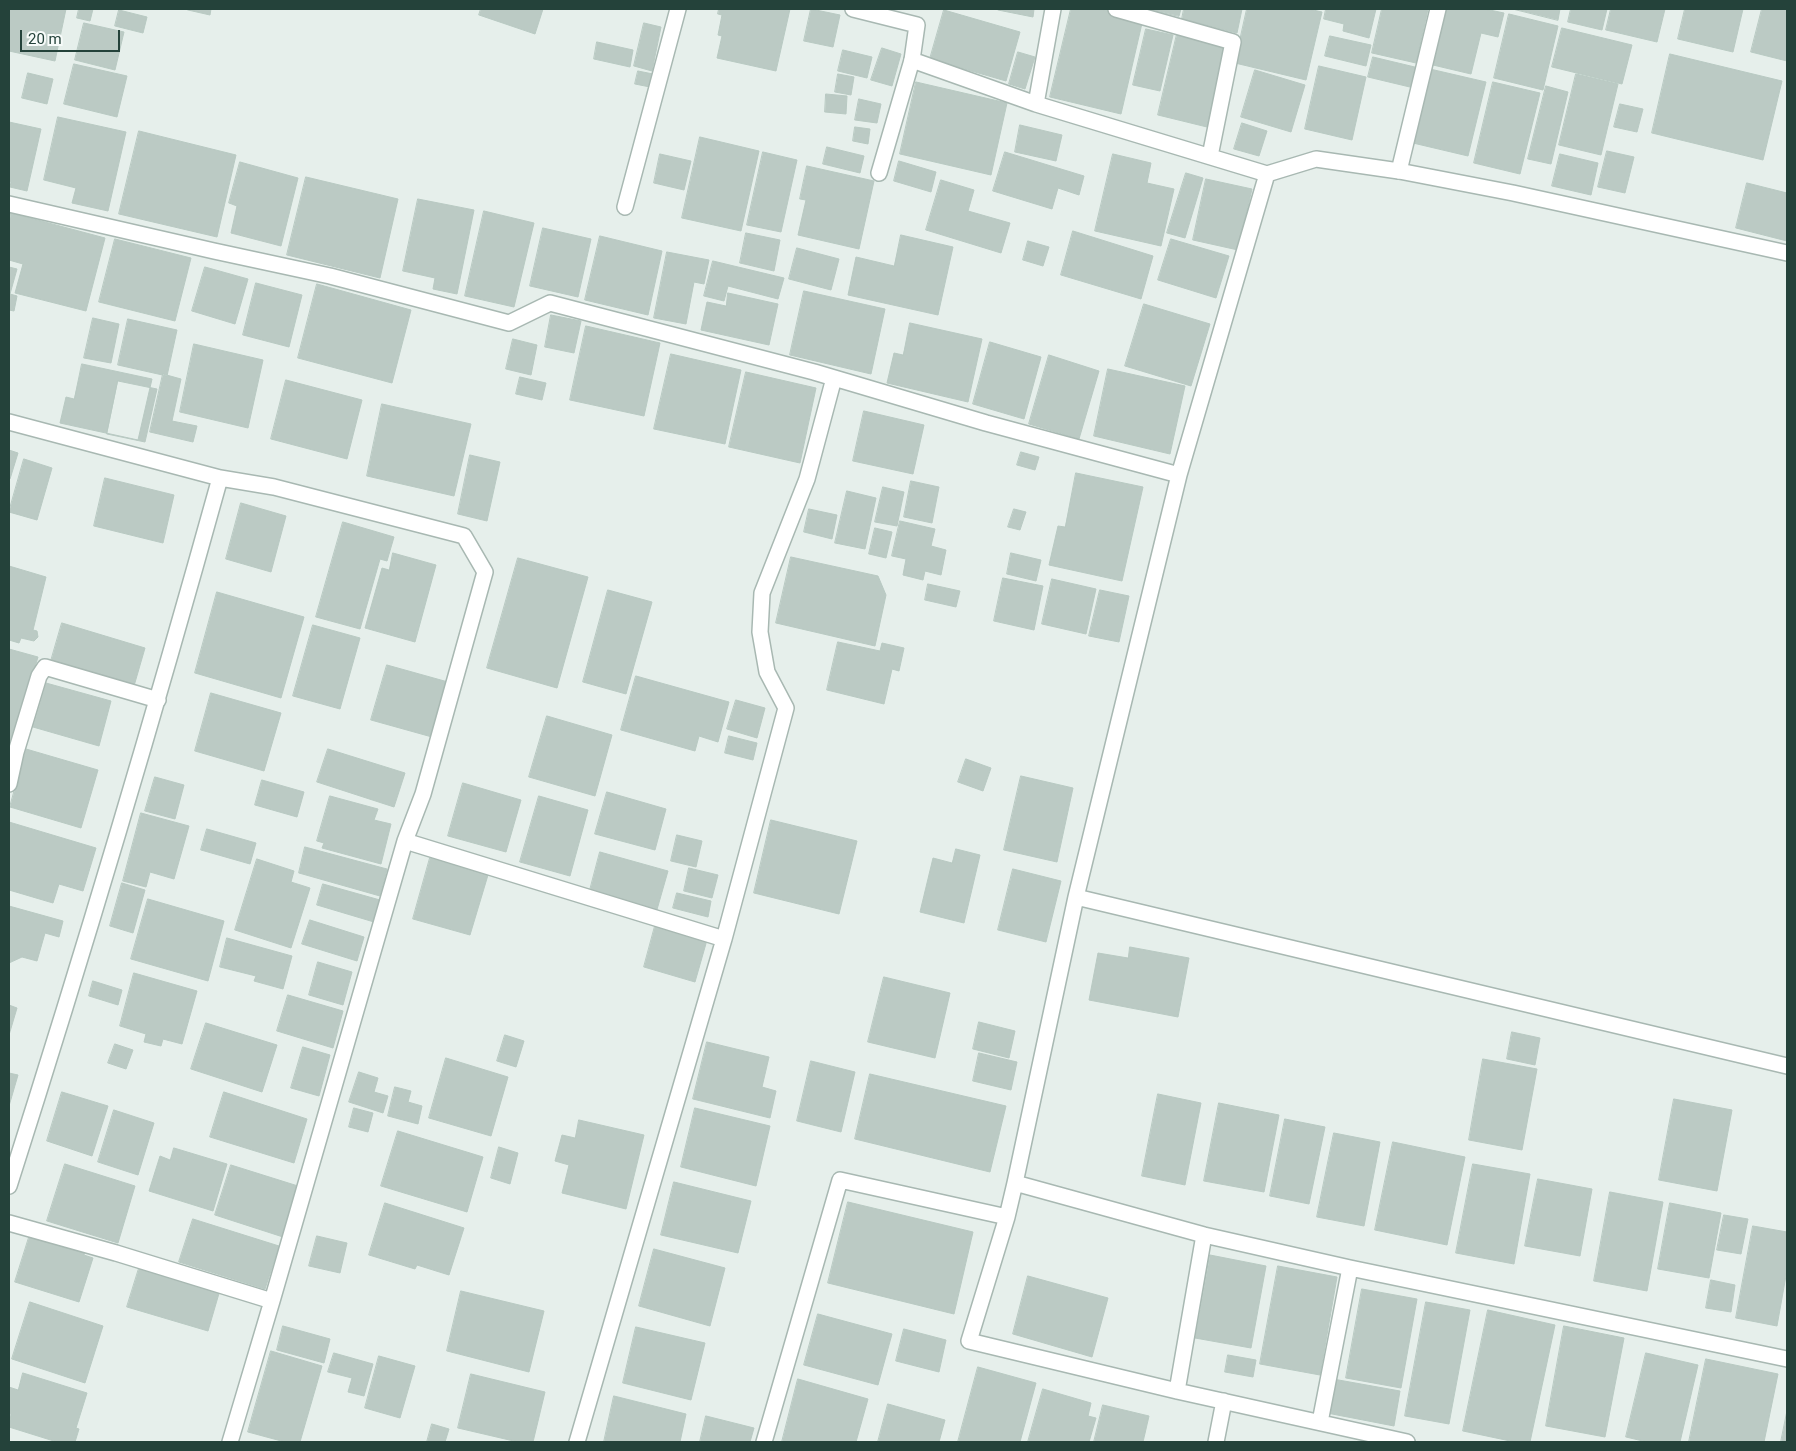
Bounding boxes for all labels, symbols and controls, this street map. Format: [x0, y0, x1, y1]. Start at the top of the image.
scale bar [22, 20, 122, 52]
text: 20 m [28, 30, 62, 48]

